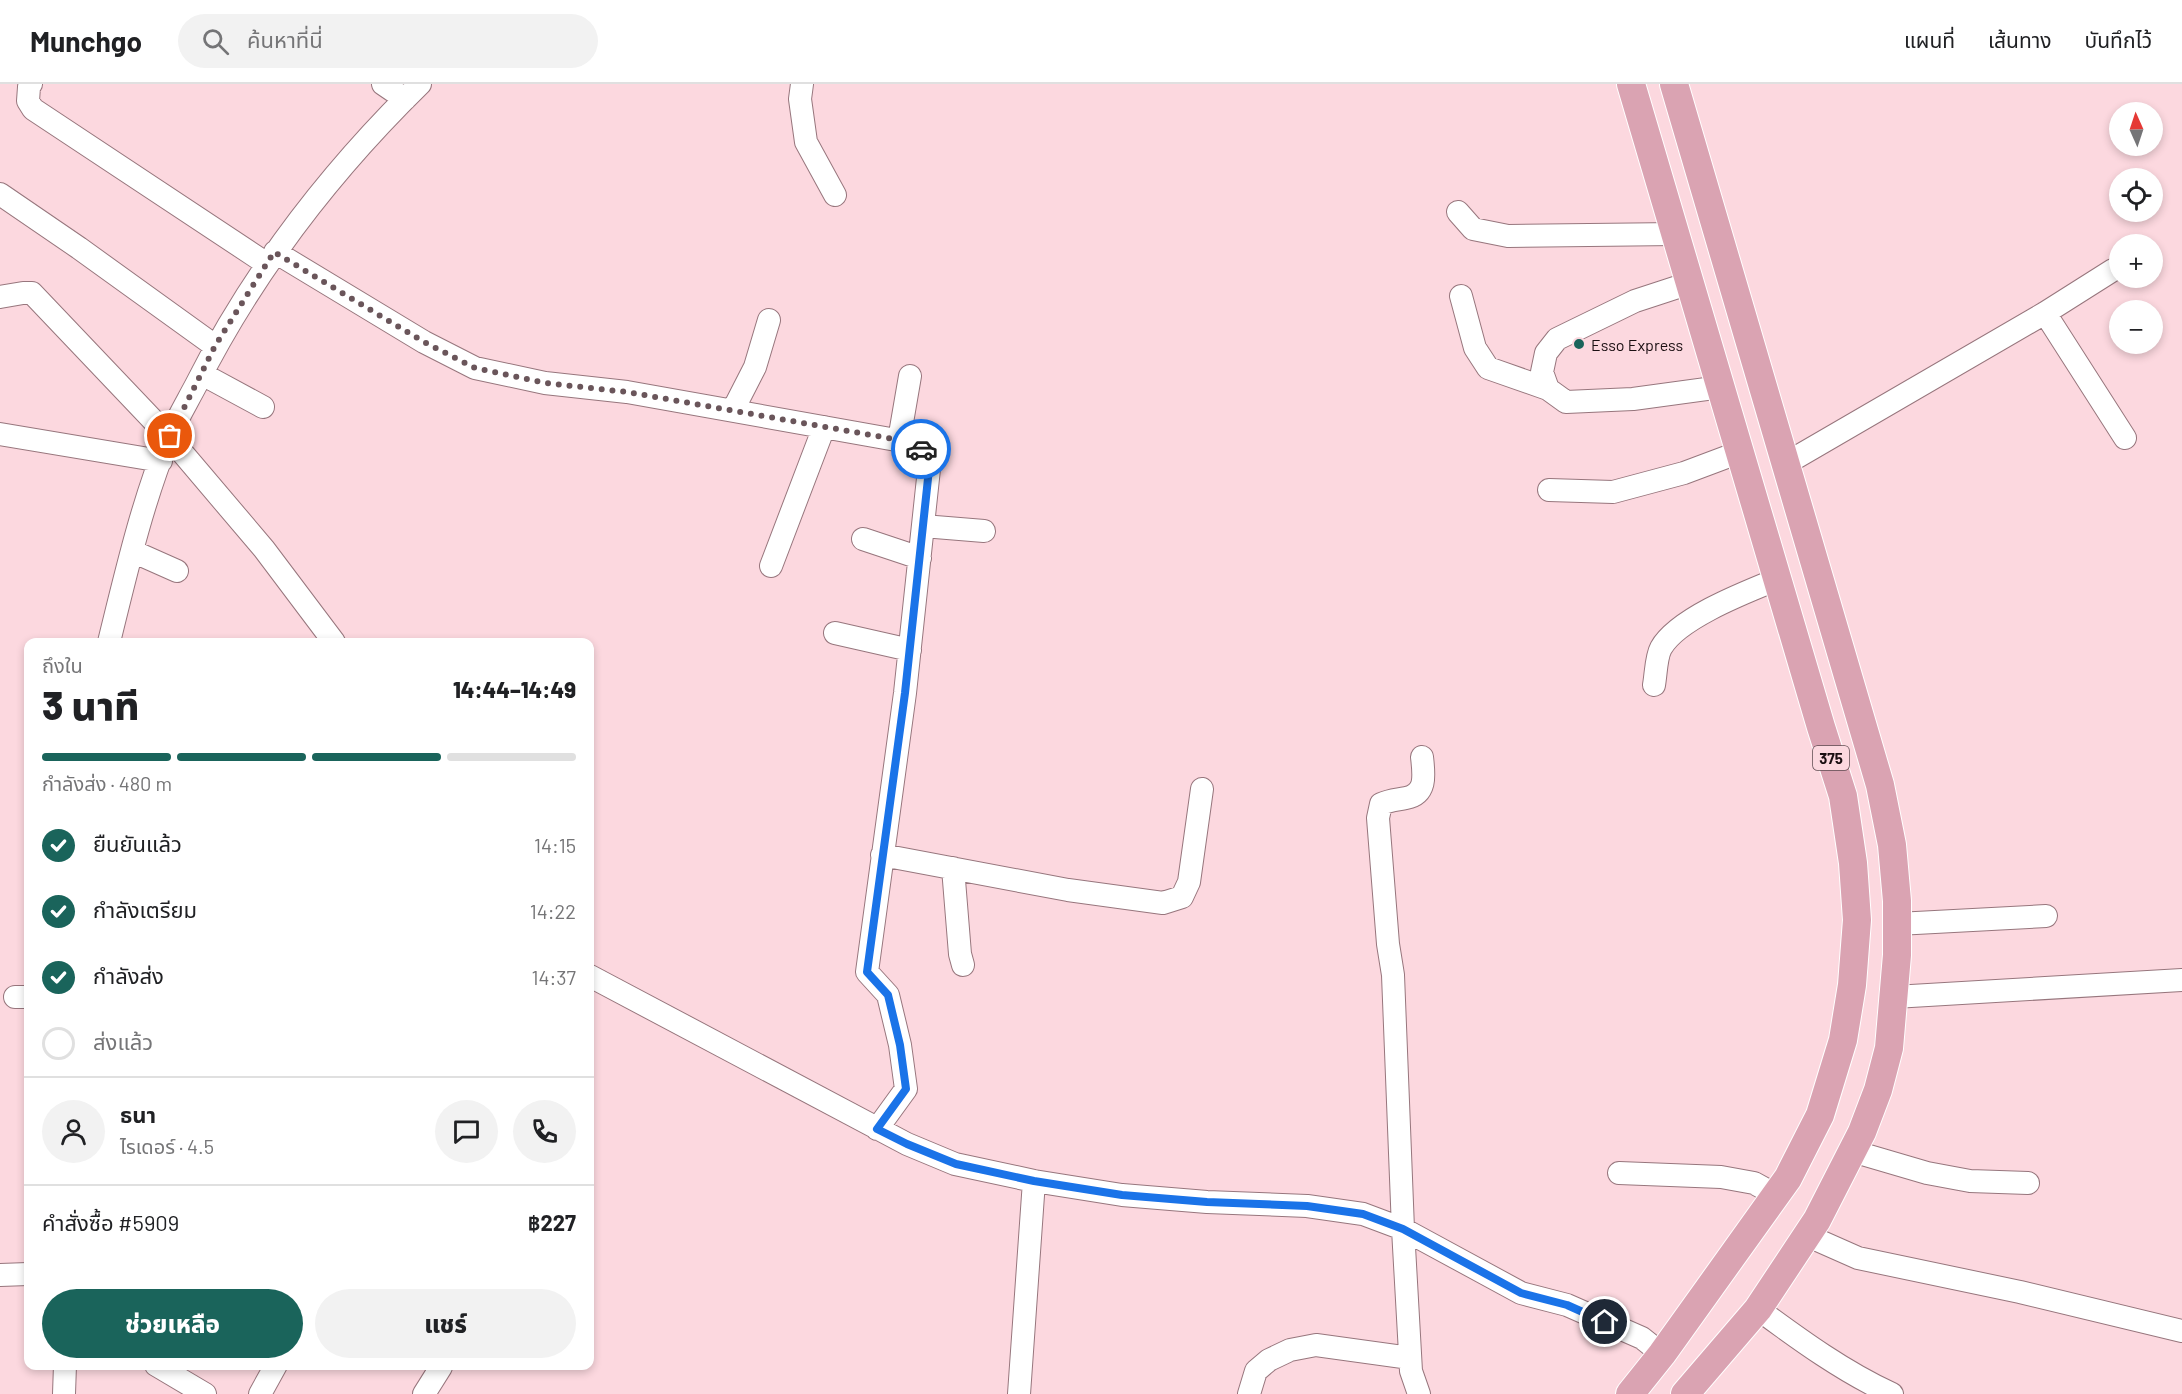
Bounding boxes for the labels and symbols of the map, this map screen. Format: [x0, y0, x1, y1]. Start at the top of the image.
north arrow [2109, 102, 2163, 156]
place label: Esso Express [1591, 335, 1683, 354]
marker: Esso Express [1572, 337, 1586, 351]
pin [144, 410, 195, 461]
courier [891, 419, 951, 479]
road number: 375 [1813, 746, 1849, 770]
pin [1579, 1296, 1630, 1347]

